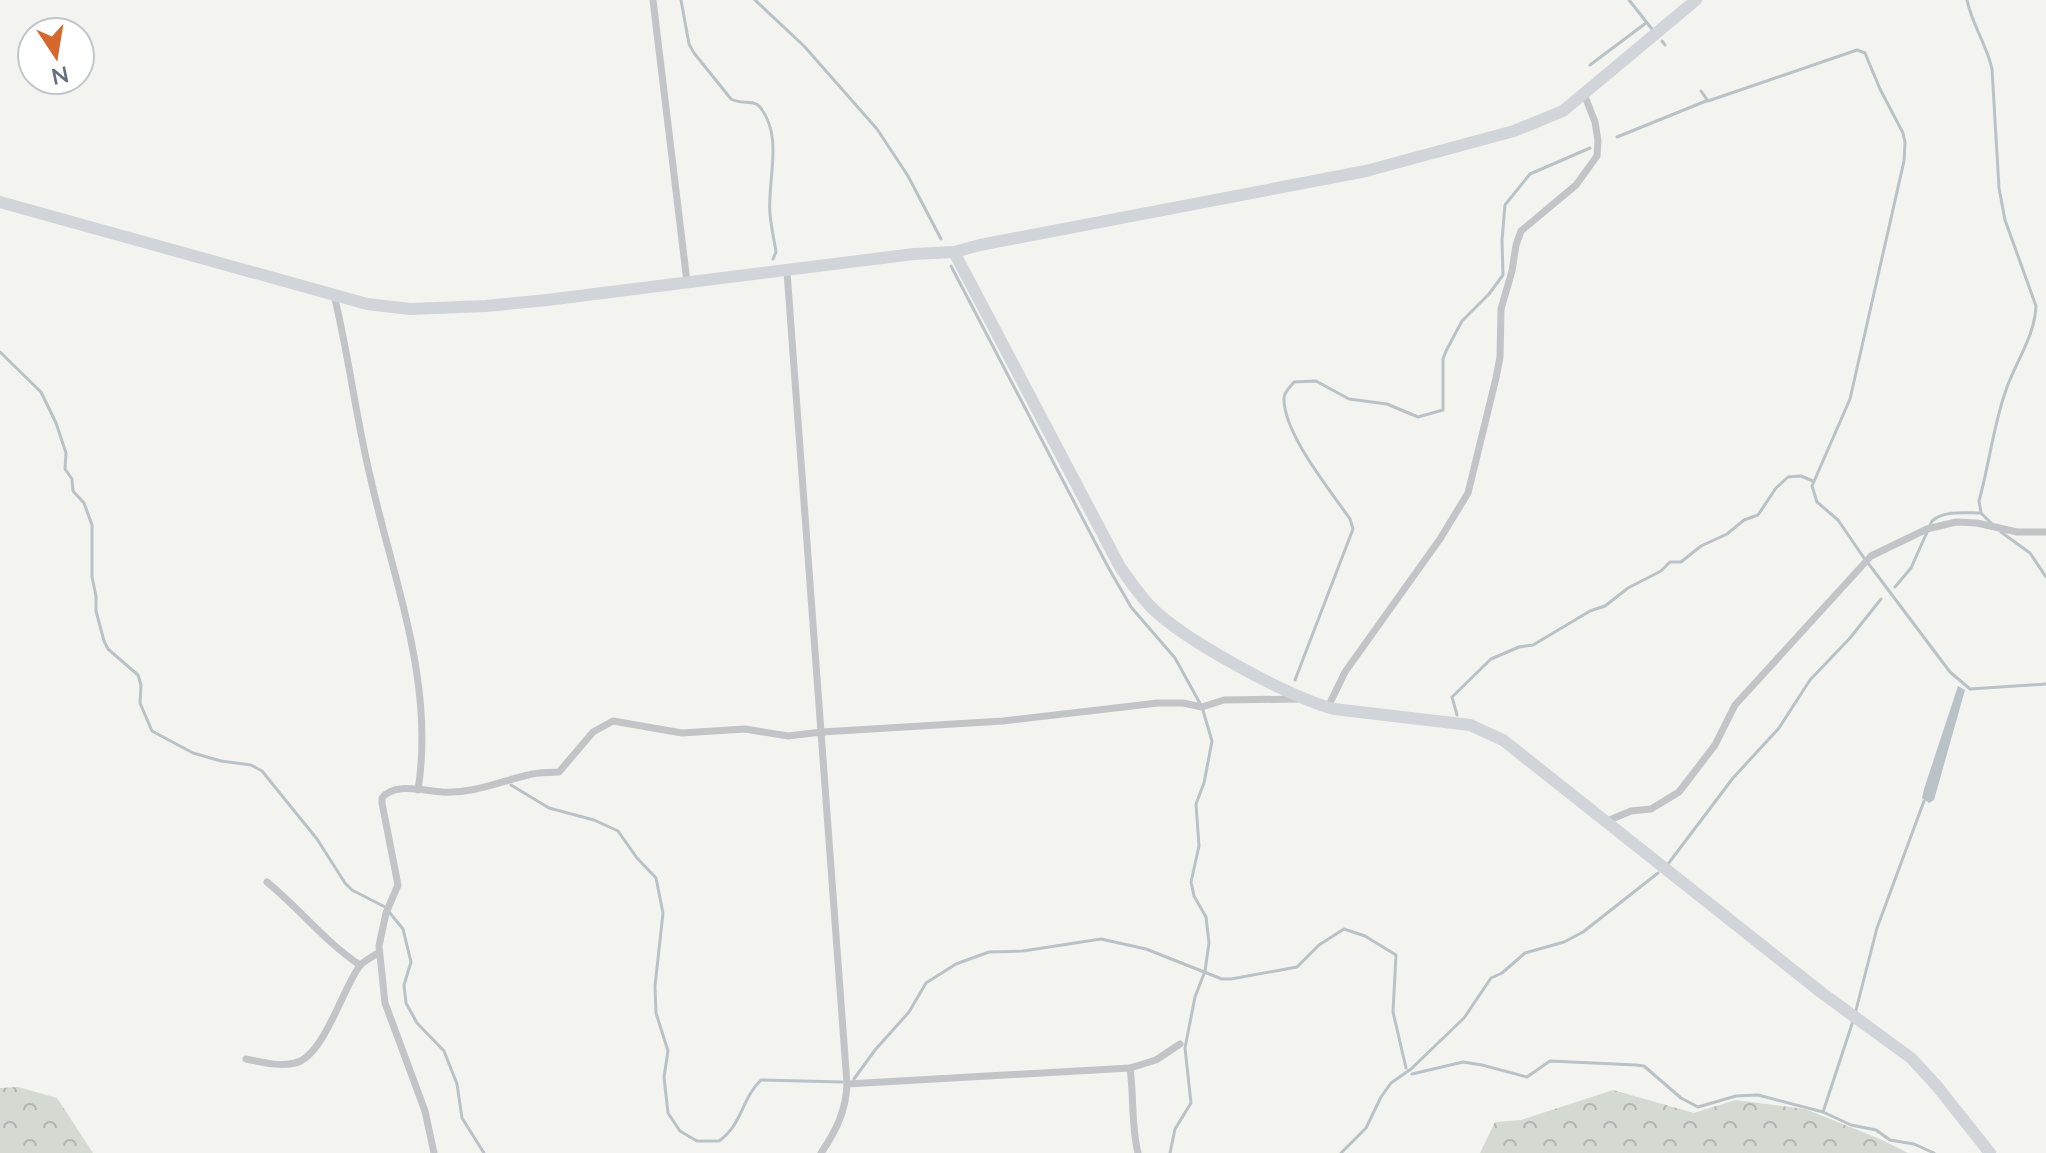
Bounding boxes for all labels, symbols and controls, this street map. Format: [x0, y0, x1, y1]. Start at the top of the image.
north arrow [16, 16, 96, 96]
text: N [49, 61, 71, 91]

